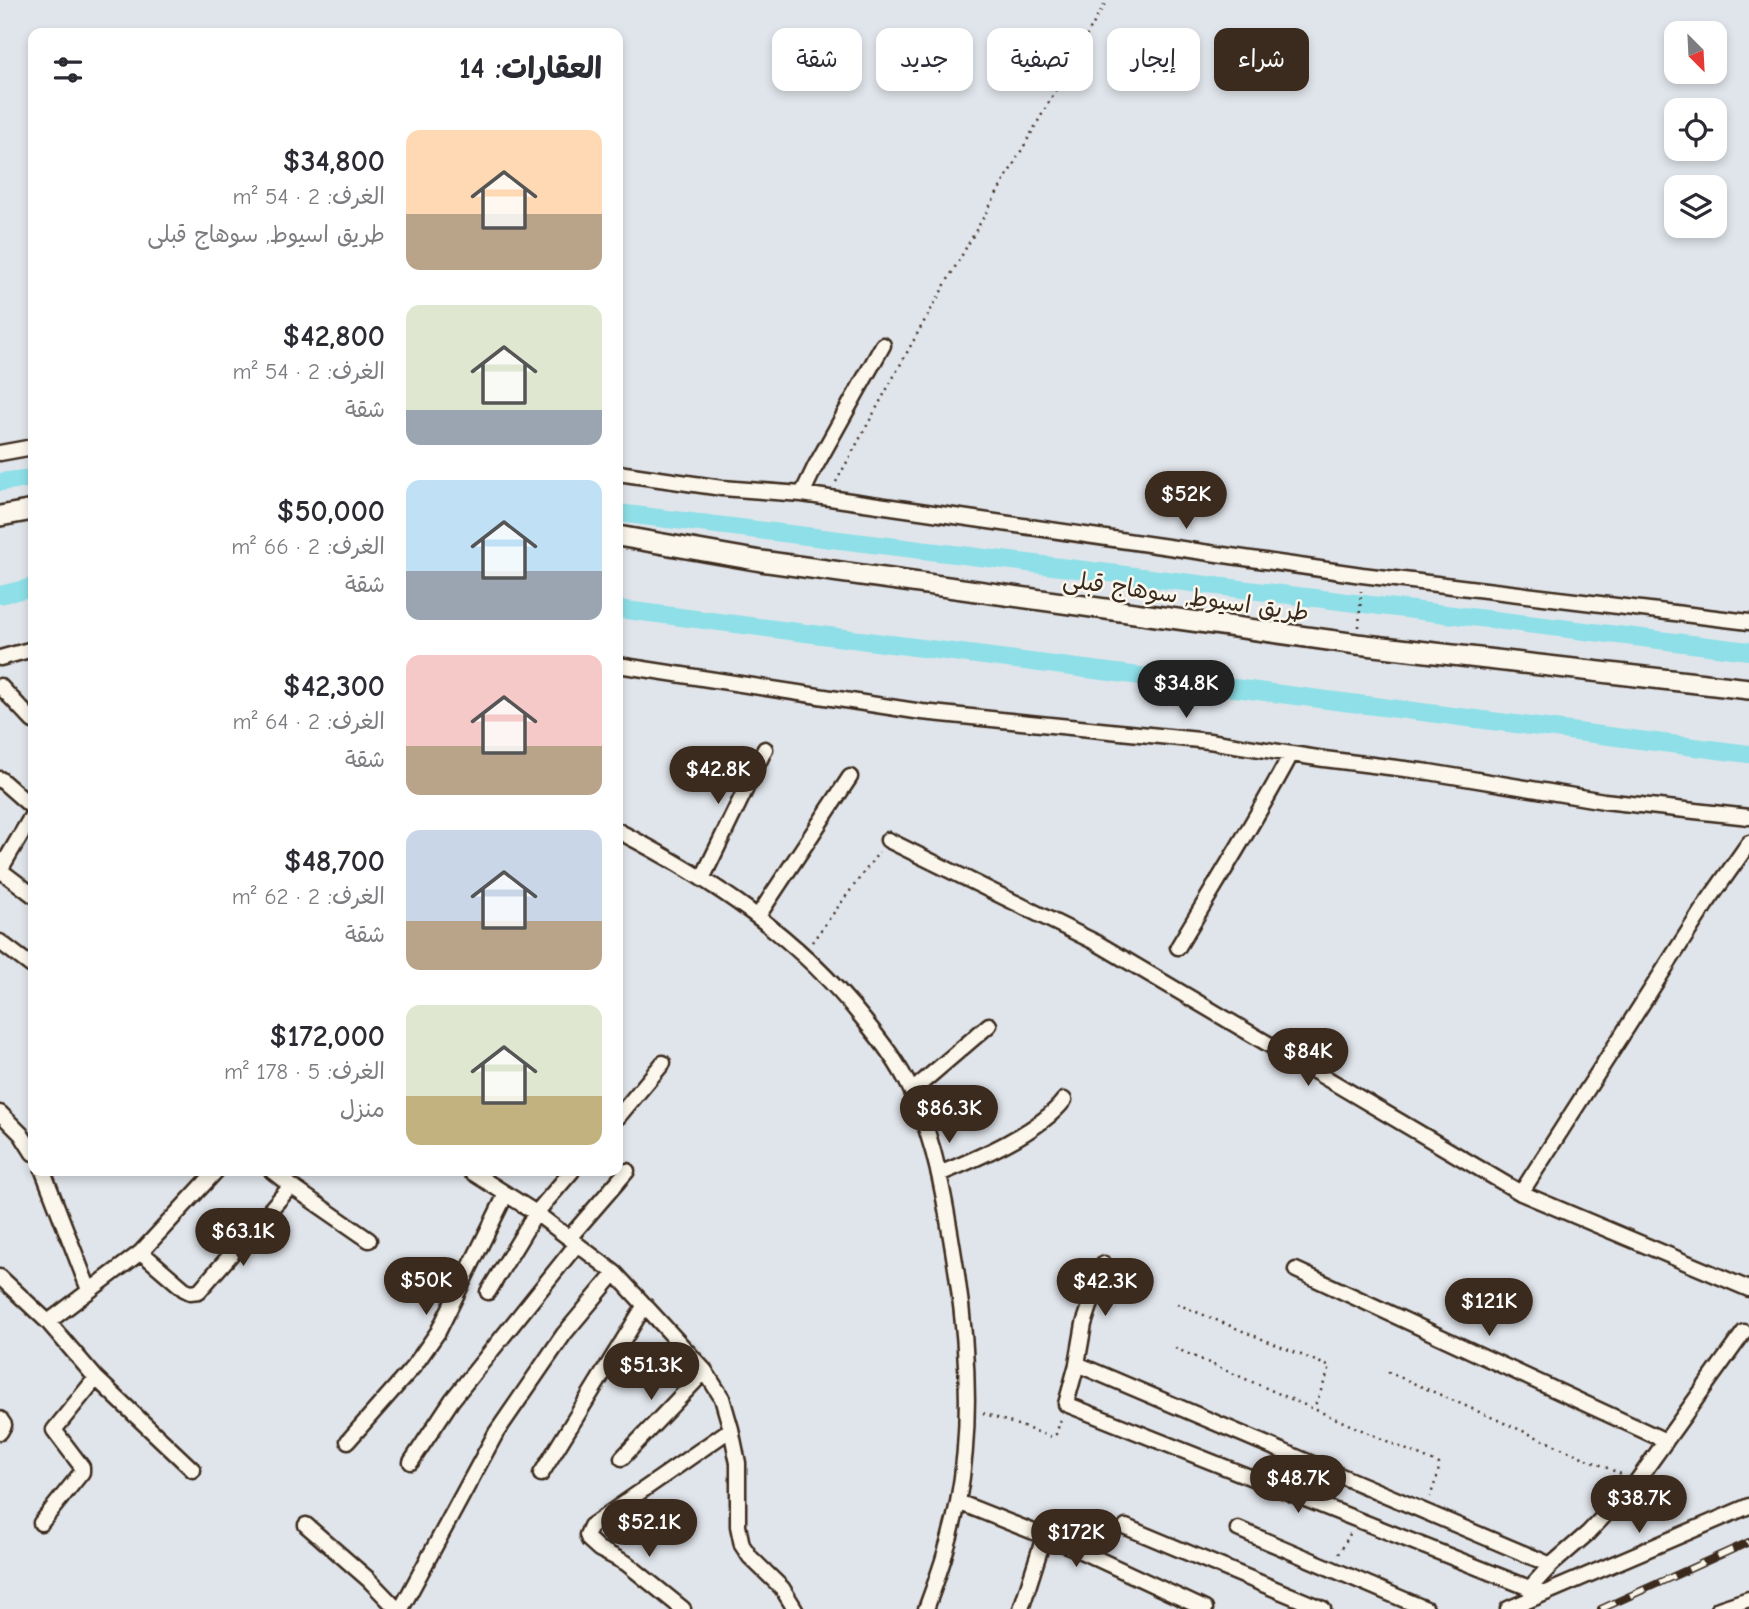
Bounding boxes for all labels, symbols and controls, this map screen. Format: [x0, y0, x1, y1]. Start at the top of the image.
north arrow [1664, 21, 1727, 84]
map controls [1664, 21, 1727, 238]
chip: شقة [772, 28, 862, 91]
chip: جديد [876, 28, 973, 91]
chip: تصفية [987, 28, 1093, 91]
chip: إيجار [1107, 28, 1200, 91]
chip: شراء [1214, 28, 1309, 91]
icon: filters [49, 51, 87, 89]
text: العقارات: 14 [459, 51, 602, 86]
button: locate [1664, 98, 1727, 161]
text: $34,800 [283, 144, 385, 179]
icon: home [462, 158, 546, 242]
button: layers [1664, 175, 1727, 238]
text: الغرف: 2 · 54 m² [233, 183, 385, 210]
text: طريق اسيوط, سوهاج قبلى [147, 221, 385, 248]
text: $42,800 [283, 319, 385, 354]
icon: home [462, 333, 546, 417]
text: الغرف: 2 · 54 m² [233, 358, 385, 385]
text: شقة [345, 396, 385, 423]
pin: $52K [1145, 472, 1227, 531]
text: $52K [1161, 480, 1211, 507]
text: $50,000 [277, 494, 385, 529]
icon: home [462, 508, 546, 592]
text: الغرف: 2 · 66 m² [231, 533, 385, 560]
street label: طريق اسيوط, سوهاج قبلى [1061, 565, 1311, 629]
text: شقة [345, 571, 385, 598]
pin: $34.8K [1129, 660, 1243, 720]
text: $42,300 [283, 669, 385, 704]
text: $34.8K [1154, 669, 1218, 696]
icon: home [462, 683, 546, 767]
text: الغرف: 2 · 64 m² [233, 708, 385, 735]
text: شقة [345, 746, 385, 773]
pin: $42.8K [661, 746, 775, 806]
text: $42.8K [686, 755, 750, 782]
text: $48,700 [284, 844, 385, 879]
icon: home [462, 858, 546, 942]
text: الغرف: 2 · 62 m² [232, 883, 385, 910]
text: شقة [345, 921, 385, 948]
text: $172,000 [270, 1019, 385, 1054]
pin: $84K [1267, 1028, 1349, 1088]
icon: home [462, 1033, 546, 1117]
text: $84K [1283, 1037, 1333, 1064]
text: الغرف: 5 · 178 m² [224, 1058, 385, 1085]
pin: $86.3K [892, 1086, 1006, 1145]
text: $86.3K [916, 1094, 982, 1121]
text: منزل [340, 1096, 385, 1123]
pin: $63.1K [186, 1208, 300, 1268]
text: $63.1K [211, 1217, 275, 1244]
pin: $50K [385, 1258, 467, 1317]
pin: $42.3K [1048, 1258, 1162, 1318]
text: $50K [400, 1266, 452, 1293]
text: $42.3K [1073, 1267, 1137, 1294]
pin: $121K [1440, 1278, 1538, 1338]
text: $121K [1461, 1287, 1517, 1314]
pin: $51.3K [594, 1342, 708, 1402]
text: $51.3K [619, 1351, 683, 1378]
pin: $48.7K [1241, 1456, 1355, 1515]
text: $48.7K [1266, 1464, 1330, 1491]
pin: $38.7K [1582, 1476, 1696, 1535]
text: $38.7K [1607, 1484, 1671, 1511]
pin: $52.1K [592, 1500, 706, 1559]
text: $52.1K [617, 1508, 681, 1535]
pin: $172K [1027, 1510, 1125, 1569]
text: $172K [1047, 1518, 1105, 1545]

